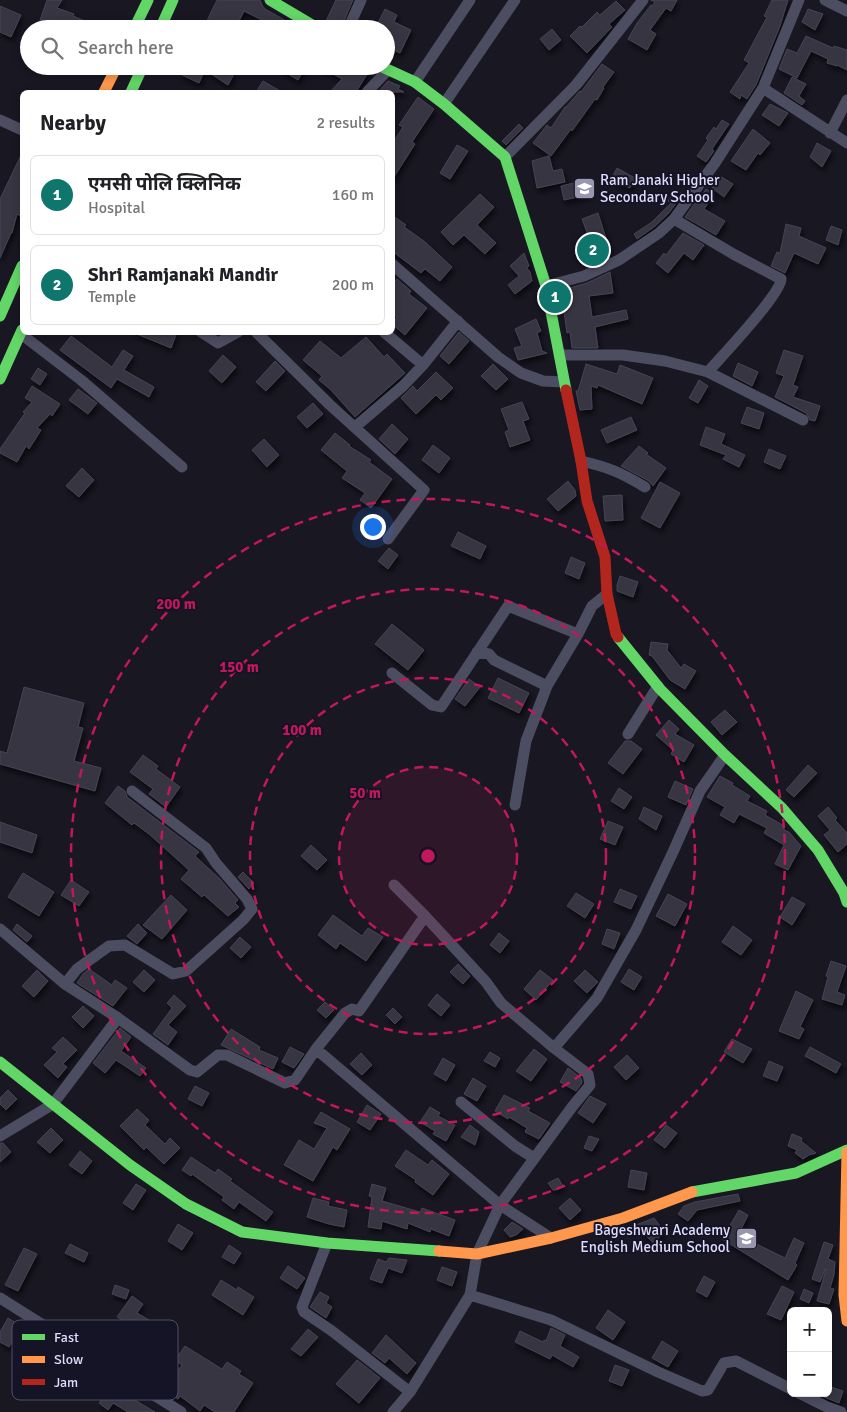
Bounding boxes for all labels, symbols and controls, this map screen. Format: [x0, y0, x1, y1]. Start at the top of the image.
search box [20, 20, 395, 75]
icon: search [38, 34, 66, 62]
text: Search here [78, 36, 174, 60]
text: Nearby [40, 110, 106, 136]
text: 2 results [316, 113, 375, 133]
place label: Ram Janaki Higher Secondary School [600, 171, 720, 206]
text: एमसी पोलि क्लिनिक [88, 172, 241, 196]
school or university icon: Ram Janaki Higher Secondary School [572, 177, 596, 201]
text: 1 [53, 185, 61, 205]
text: 160 m [332, 185, 374, 205]
text: Hospital [88, 198, 145, 218]
pin: 2 [577, 231, 609, 269]
text: Shri Ramjanaki Mandir [88, 263, 278, 287]
text: 2 [53, 275, 61, 295]
text: 200 m [332, 275, 374, 295]
pin: 1 [539, 278, 571, 316]
text: Temple [88, 287, 136, 307]
your location [360, 514, 386, 540]
text: 200 m [156, 595, 196, 613]
text: 150 m [219, 658, 259, 676]
text: 100 m [282, 721, 322, 739]
text: 50 m [349, 784, 381, 802]
centre of rings [419, 847, 437, 865]
place label: Bageshwari Academy English Medium School [580, 1221, 730, 1256]
school or university icon: Bageshwari Academy English Medium School [734, 1227, 758, 1251]
map controls [787, 1307, 832, 1397]
button: + [787, 1307, 832, 1352]
legend [12, 1320, 178, 1400]
text: Fast [54, 1329, 79, 1346]
text: Slow [54, 1351, 83, 1368]
button: − [787, 1352, 832, 1397]
text: Jam [54, 1374, 78, 1391]

